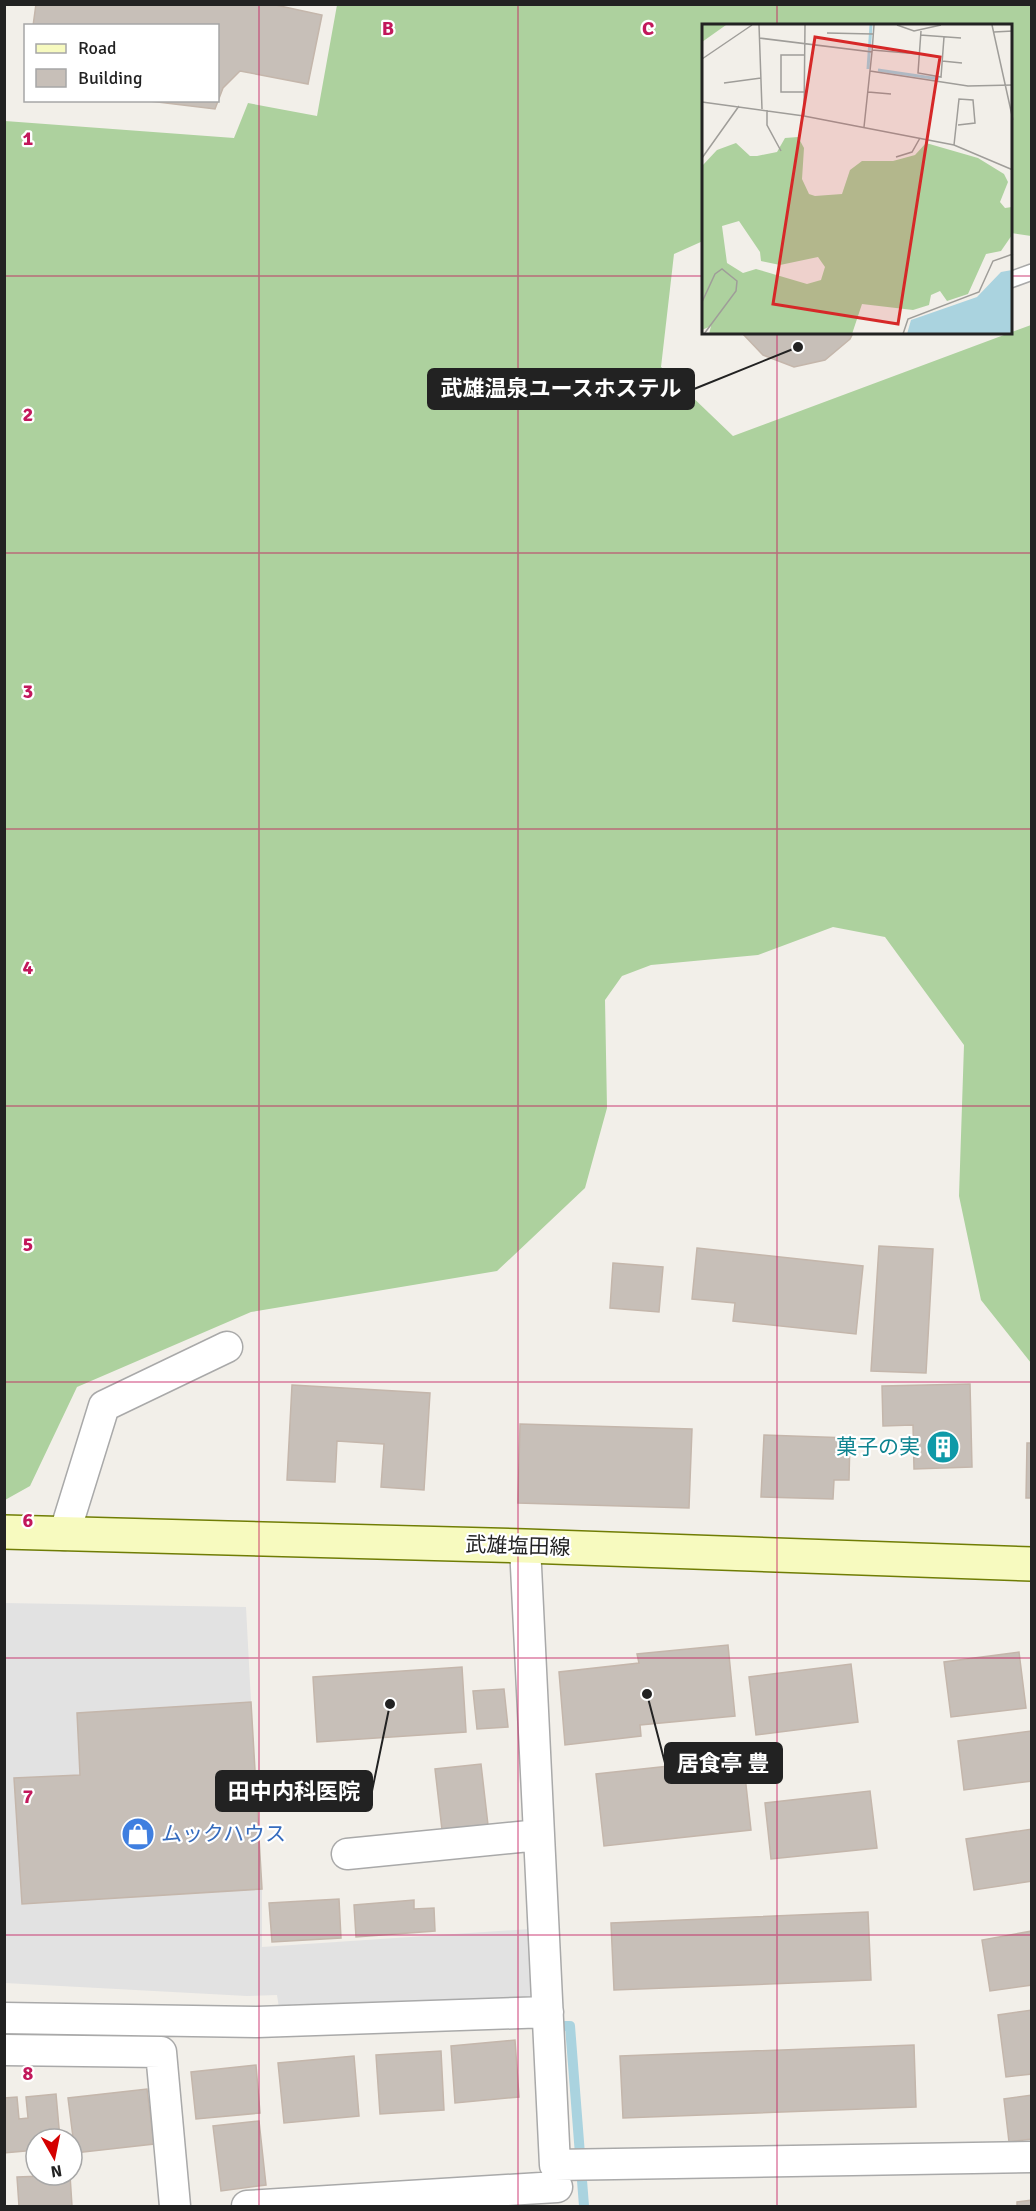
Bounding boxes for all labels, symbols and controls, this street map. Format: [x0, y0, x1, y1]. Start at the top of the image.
text: B [382, 16, 394, 41]
text: C [642, 16, 654, 41]
legend [24, 24, 219, 102]
inset map [702, 24, 1012, 334]
text: Road [78, 37, 117, 59]
text: Building [78, 67, 142, 89]
text: 1 [23, 126, 34, 151]
callout: 武雄温泉ユースホステル [428, 369, 694, 409]
text: 武雄温泉ユースホステル [441, 375, 681, 402]
text: 2 [23, 402, 33, 427]
text: 3 [23, 679, 33, 704]
text: 4 [23, 955, 34, 980]
text: 5 [23, 1232, 33, 1257]
building icon: 菓子の実 [925, 1429, 961, 1465]
place label: 菓子の実 [836, 1434, 920, 1460]
text: 6 [23, 1508, 34, 1533]
street label: 武雄塩田線 [465, 1531, 571, 1561]
callout: 居食亭 豊 [665, 1743, 782, 1783]
text: 居食亭 豊 [677, 1750, 769, 1777]
callout: 田中内科医院 [216, 1771, 372, 1811]
text: 田中内科医院 [228, 1778, 360, 1805]
text: 7 [23, 1784, 34, 1809]
shop icon: ムックハウス [120, 1816, 156, 1852]
place label: ムックハウス [161, 1821, 286, 1847]
text: 8 [23, 2061, 34, 2086]
north arrow [24, 2127, 84, 2187]
text: N [49, 2160, 63, 2182]

